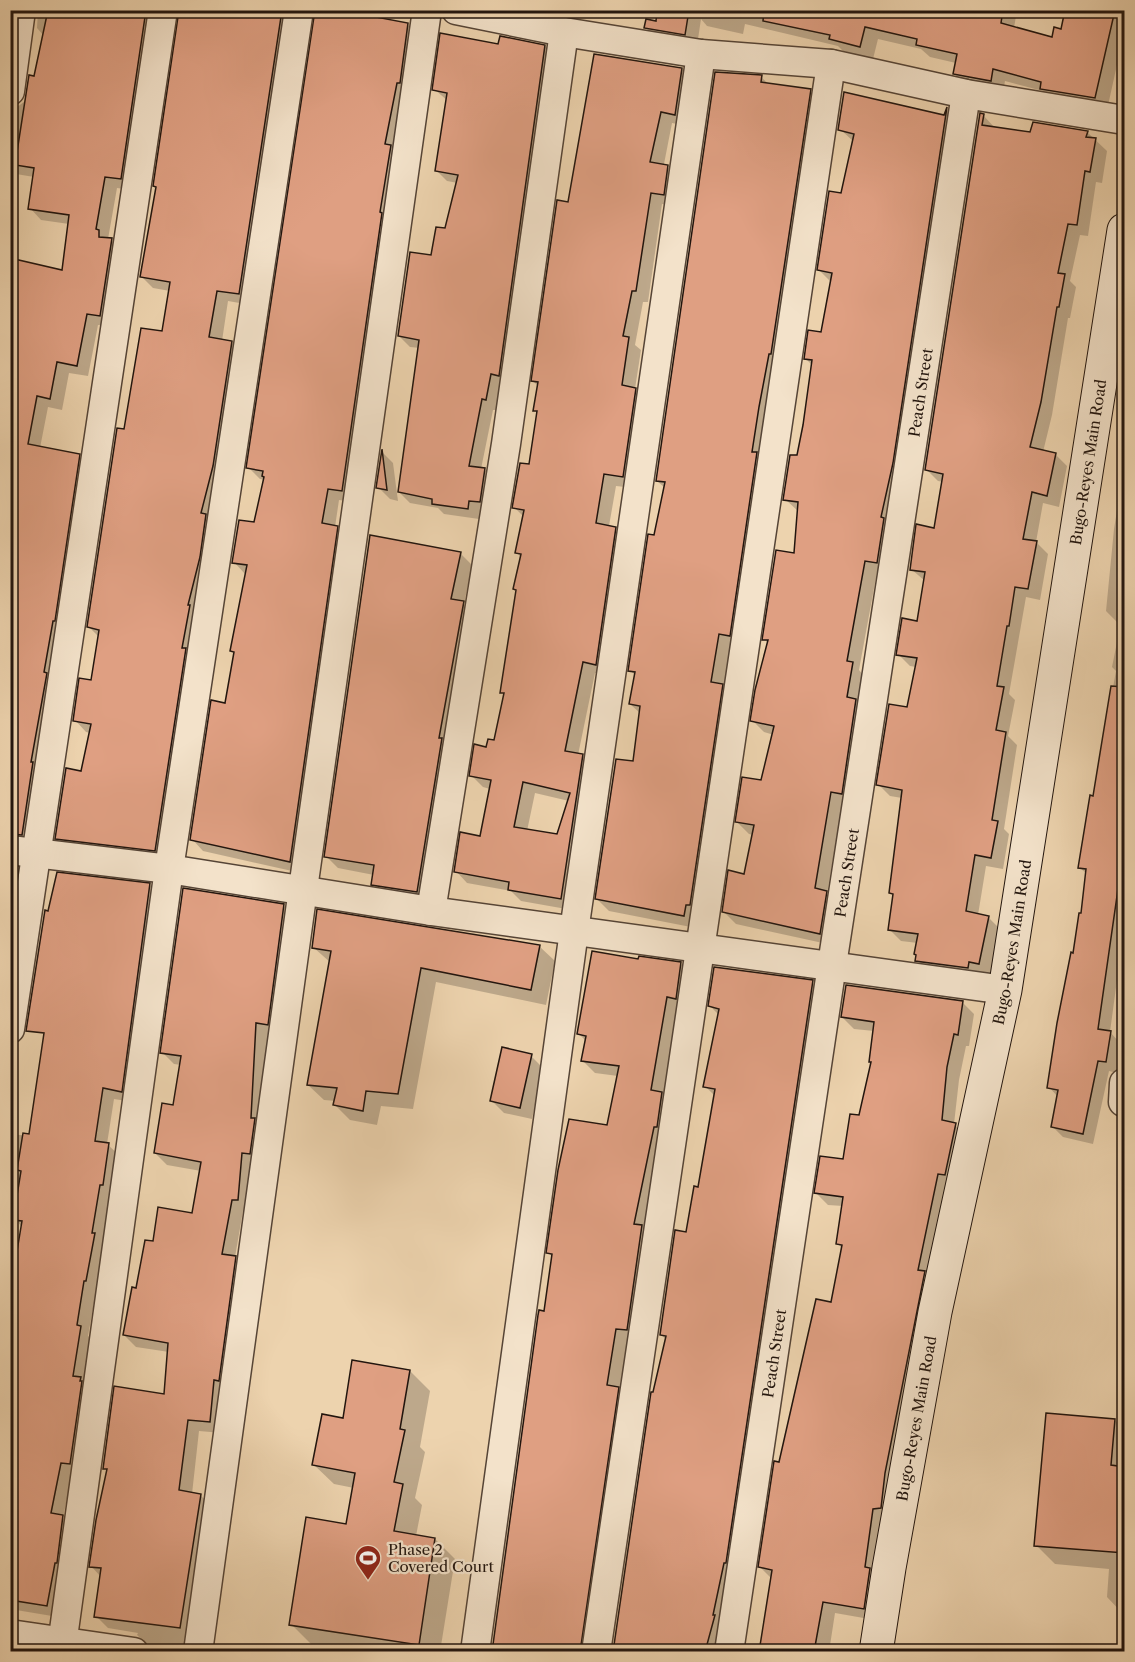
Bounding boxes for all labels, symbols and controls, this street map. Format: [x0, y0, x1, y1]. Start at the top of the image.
street label: Peach Street [904, 346, 936, 438]
street label: Bugo-Reyes Main Road [1065, 378, 1110, 546]
street label: Peach Street [830, 826, 863, 919]
street label: Bugo-Reyes Main Road [988, 858, 1035, 1027]
street label: Peach Street [758, 1307, 790, 1399]
street label: Bugo-Reyes Main Road [892, 1334, 940, 1503]
place label: Phase 2 Covered Court [388, 1540, 494, 1576]
sports icon: Phase 2 Covered Court [353, 1543, 383, 1581]

